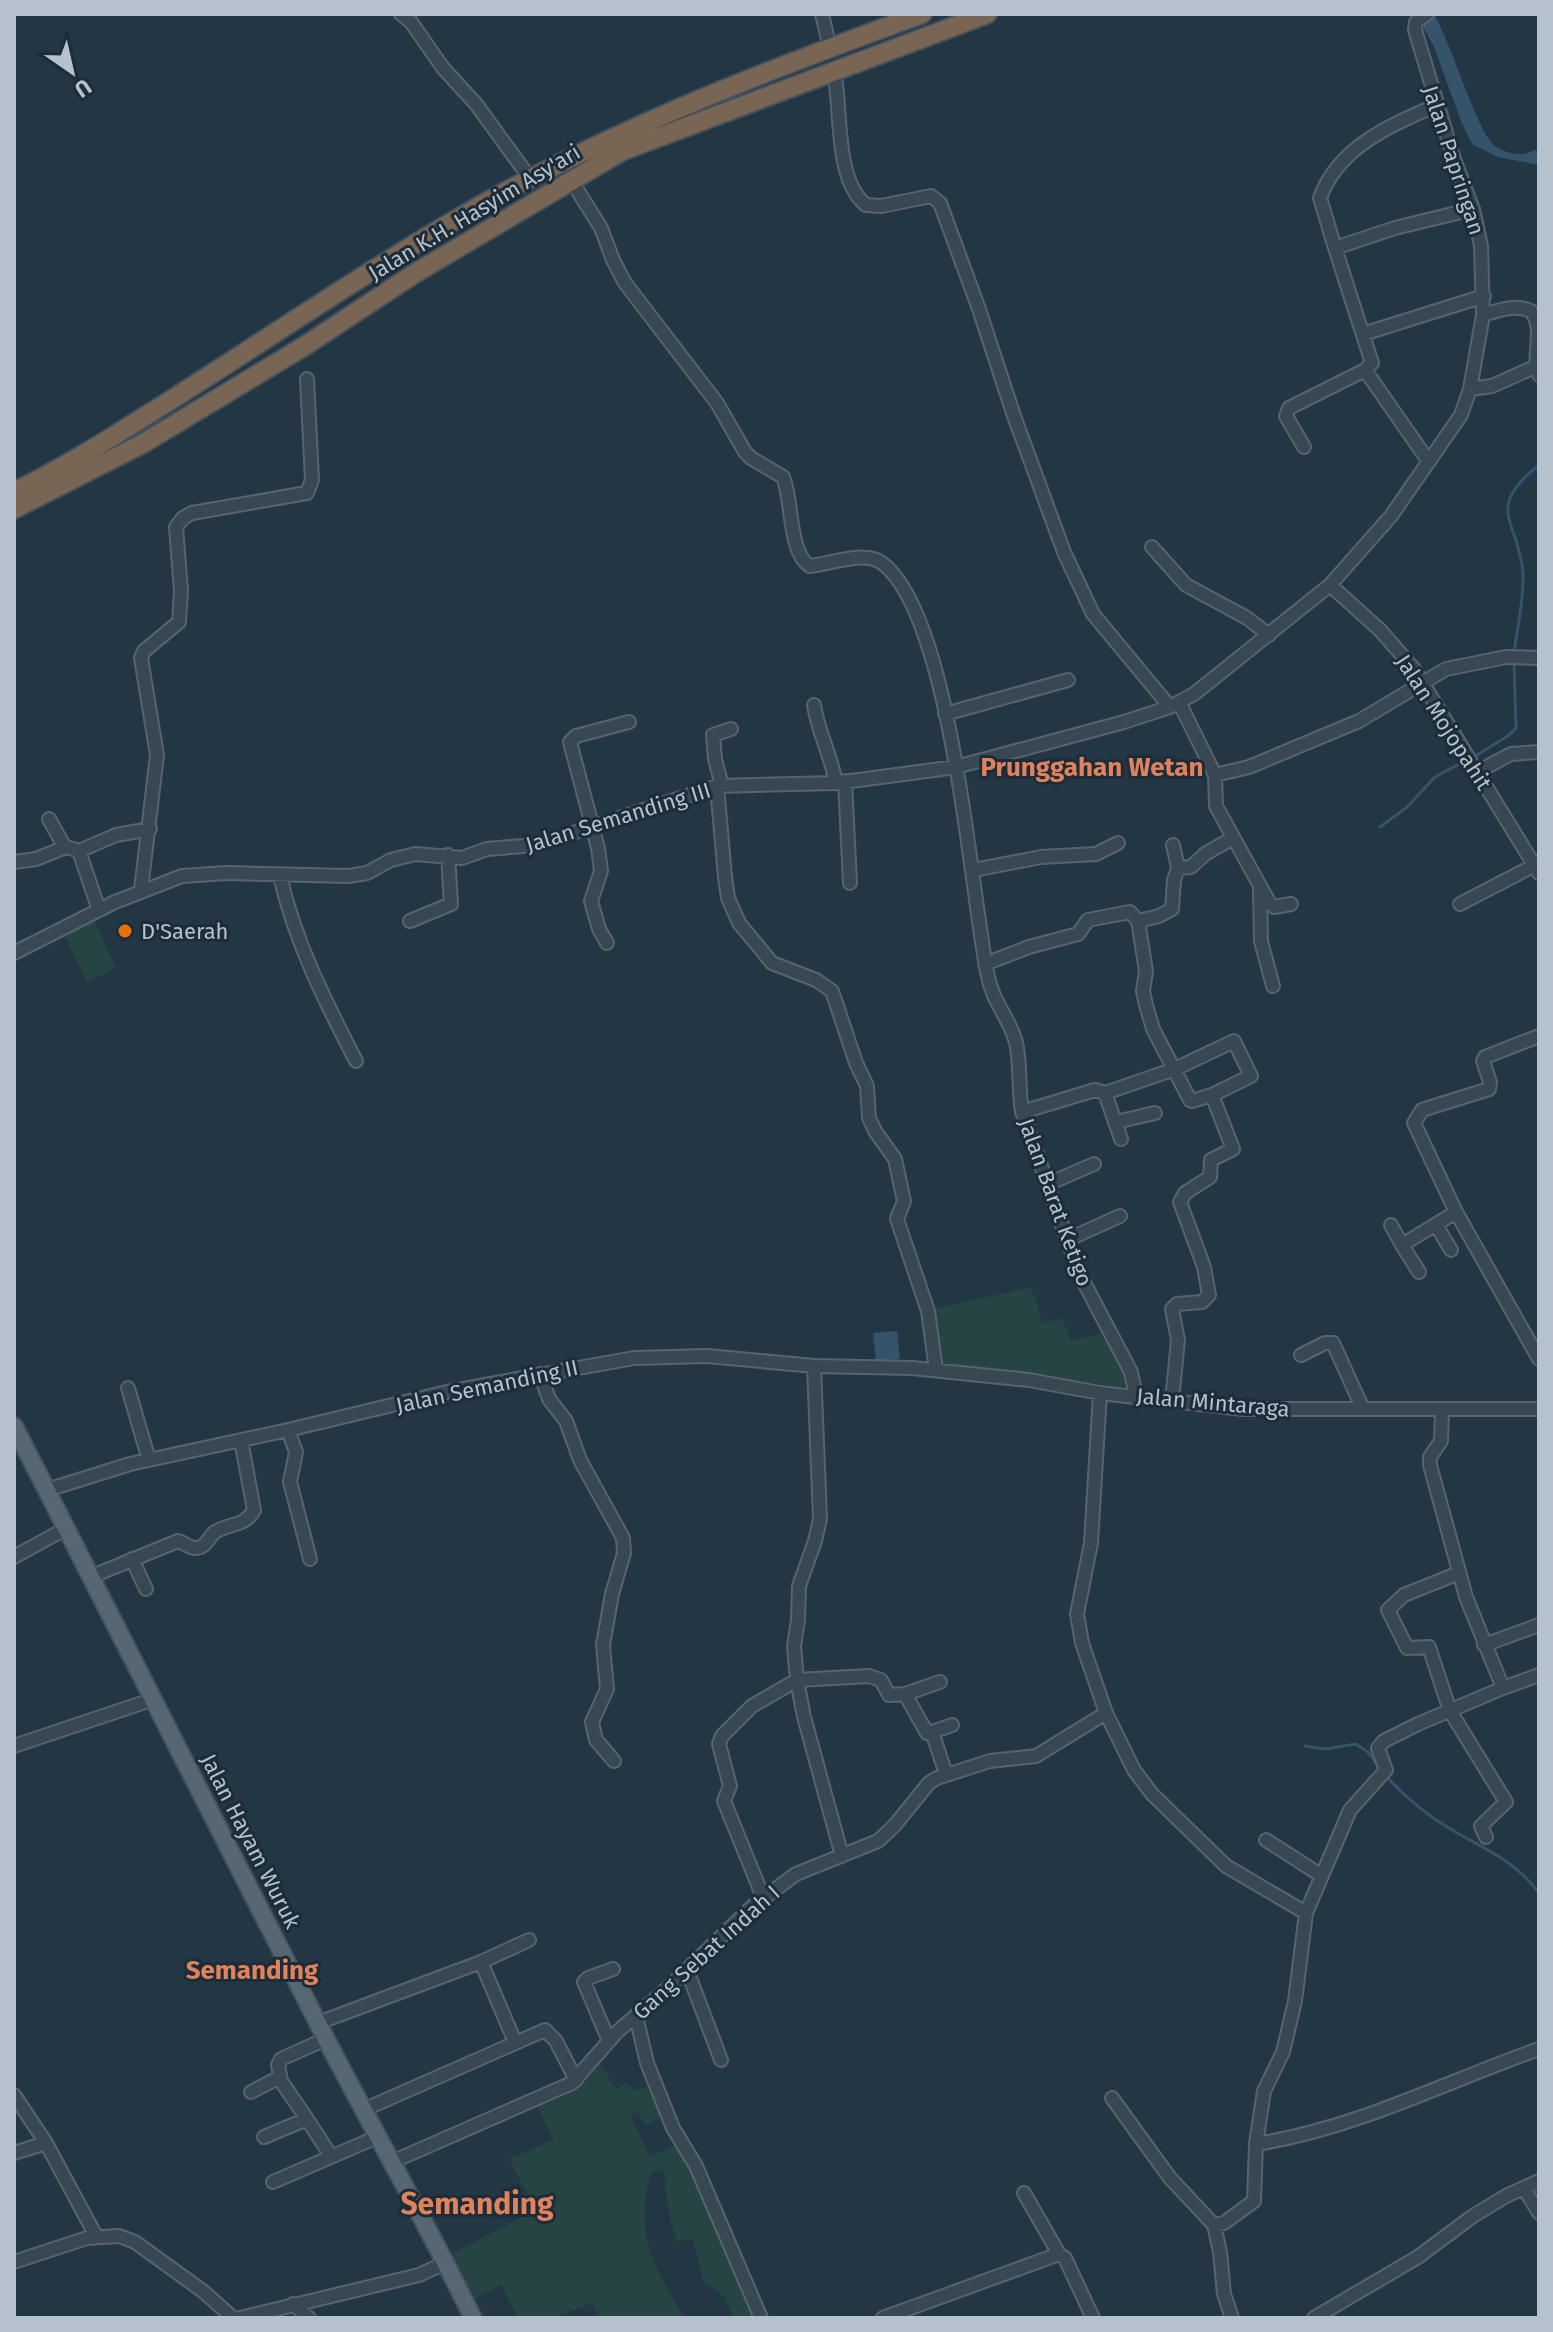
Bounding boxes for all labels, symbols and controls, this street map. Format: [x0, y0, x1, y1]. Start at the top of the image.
north arrow [32, 32, 112, 112]
text: U [69, 73, 96, 103]
street label: Jalan Papringan [1417, 82, 1490, 238]
street label: Jalan K.H. Hasyim Asy'ari [363, 138, 585, 286]
street label: Jalan Mojopahit [1390, 649, 1498, 795]
district label: Prunggahan Wetan [980, 752, 1204, 783]
street label: Jalan Semanding III [522, 776, 714, 858]
place label: D'Saerah [141, 918, 229, 945]
marker: D'Saerah [116, 922, 134, 940]
street label: Jalan Barat Ketigo [1013, 1114, 1098, 1290]
street label: Jalan Semanding II [393, 1354, 581, 1419]
street label: Jalan Mintaraga [1135, 1382, 1291, 1423]
street label: Jalan Hayam Wuruk [195, 1749, 307, 1934]
street label: Gang Sebat Indah I [627, 1879, 785, 2025]
district label: Semanding [186, 1955, 319, 1986]
district label: Semanding [400, 2186, 554, 2222]

